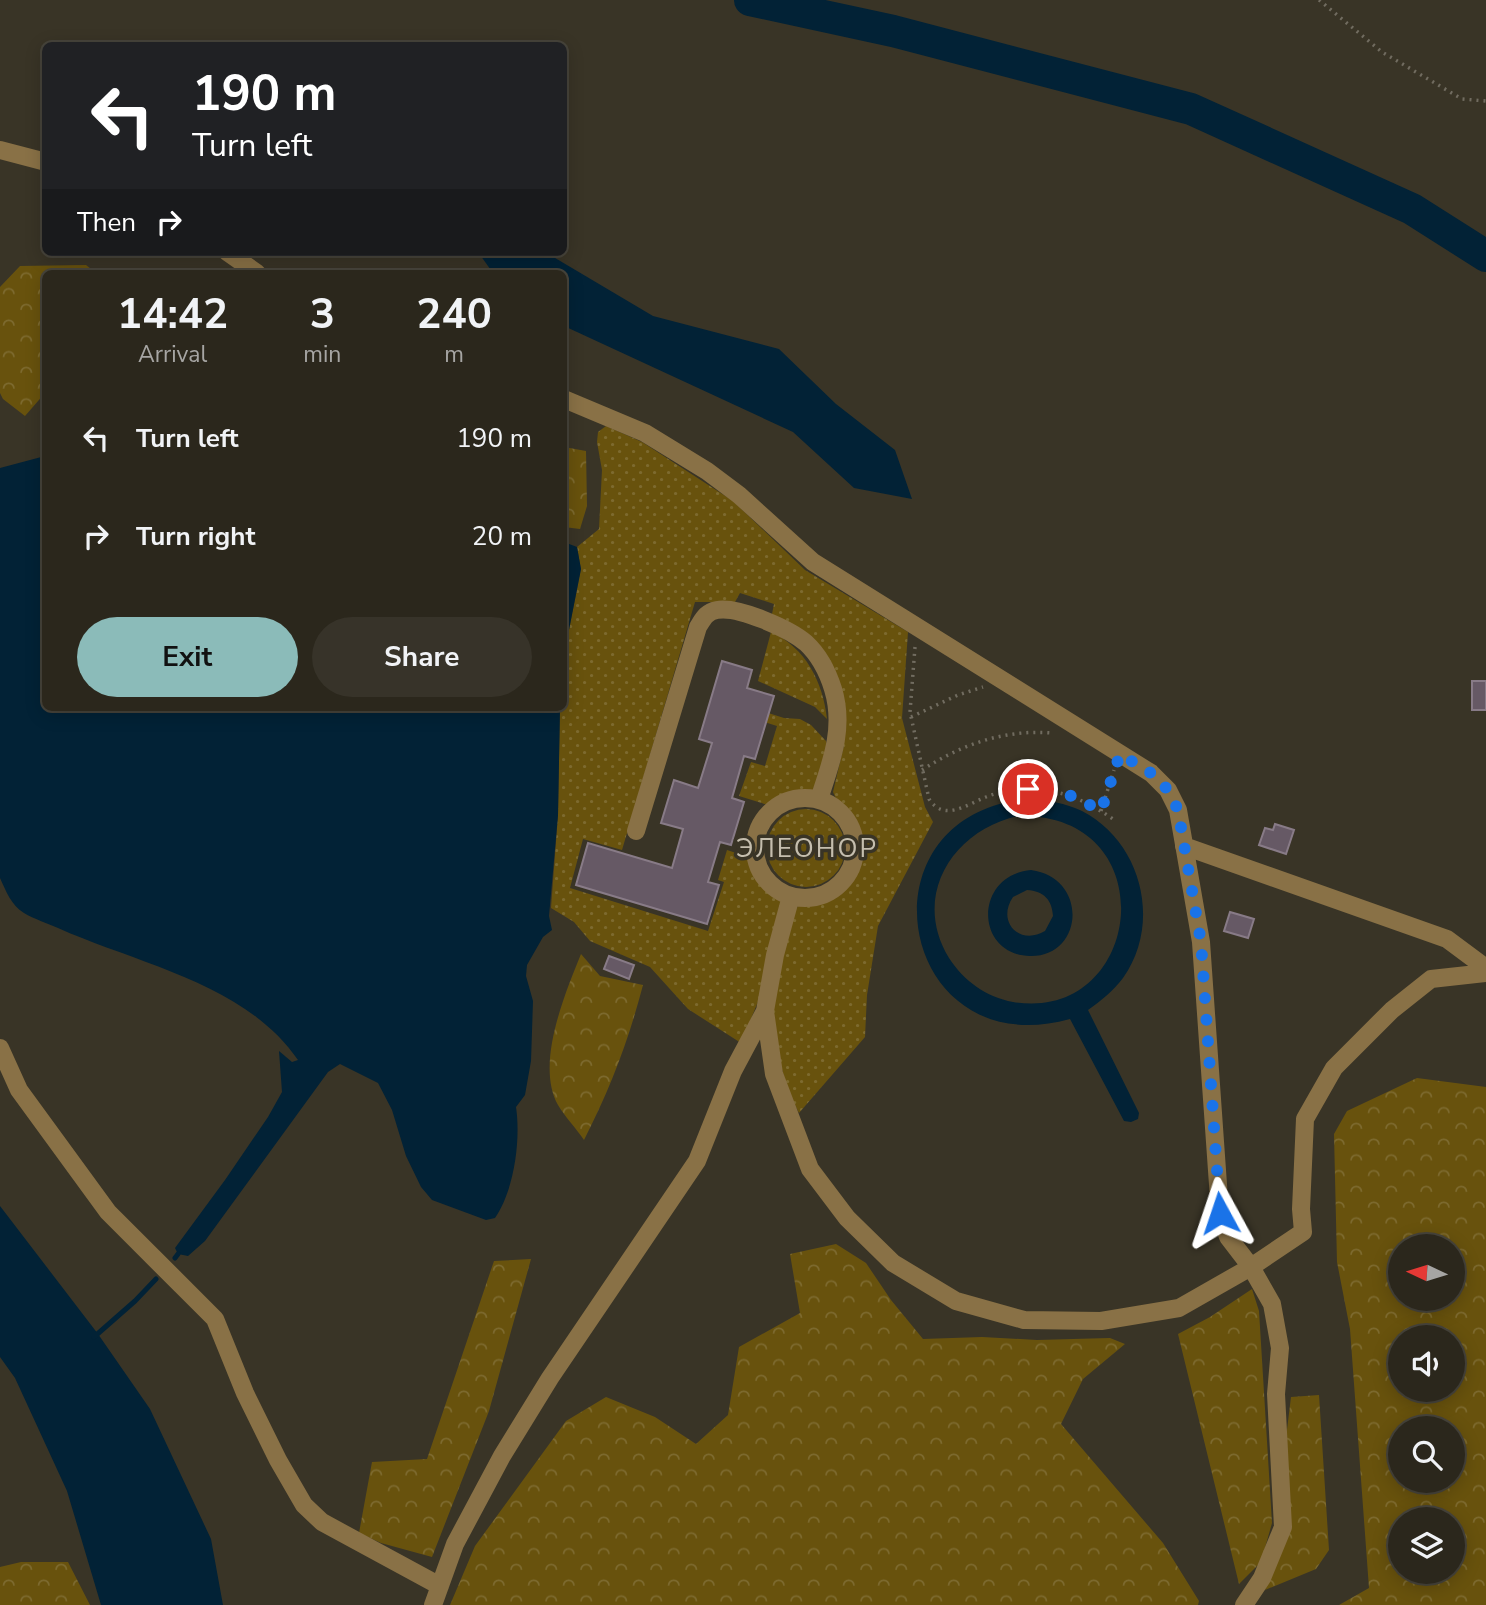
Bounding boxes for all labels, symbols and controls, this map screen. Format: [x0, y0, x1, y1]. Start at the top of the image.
text: 190 m [192, 60, 336, 127]
icon: left [77, 70, 168, 161]
text: Turn left [192, 124, 312, 167]
icon: right [150, 203, 188, 241]
text: Then [77, 205, 136, 240]
text: 14:42 [117, 286, 228, 343]
text: 3 [310, 286, 335, 343]
text: 240 [416, 286, 492, 343]
text: Arrival [138, 339, 207, 370]
text: min [303, 339, 341, 370]
text: m [444, 339, 464, 370]
icon: left [77, 419, 115, 457]
text: Turn left [136, 421, 239, 456]
text: 190 m [456, 421, 532, 456]
icon: right [77, 517, 115, 555]
text: Turn right [136, 519, 255, 554]
text: 20 m [472, 519, 532, 554]
button: Exit [77, 617, 298, 697]
button: Share [312, 617, 532, 697]
pin [998, 759, 1058, 819]
icon: arrive [1009, 770, 1047, 808]
district label: ЭЛЕОНОР [736, 831, 878, 866]
position arrow [1183, 1176, 1257, 1250]
north arrow [1388, 1234, 1465, 1311]
map controls [1388, 1234, 1465, 1584]
button: sound [1388, 1325, 1465, 1402]
button: search [1388, 1416, 1465, 1493]
button: layers [1388, 1507, 1465, 1584]

